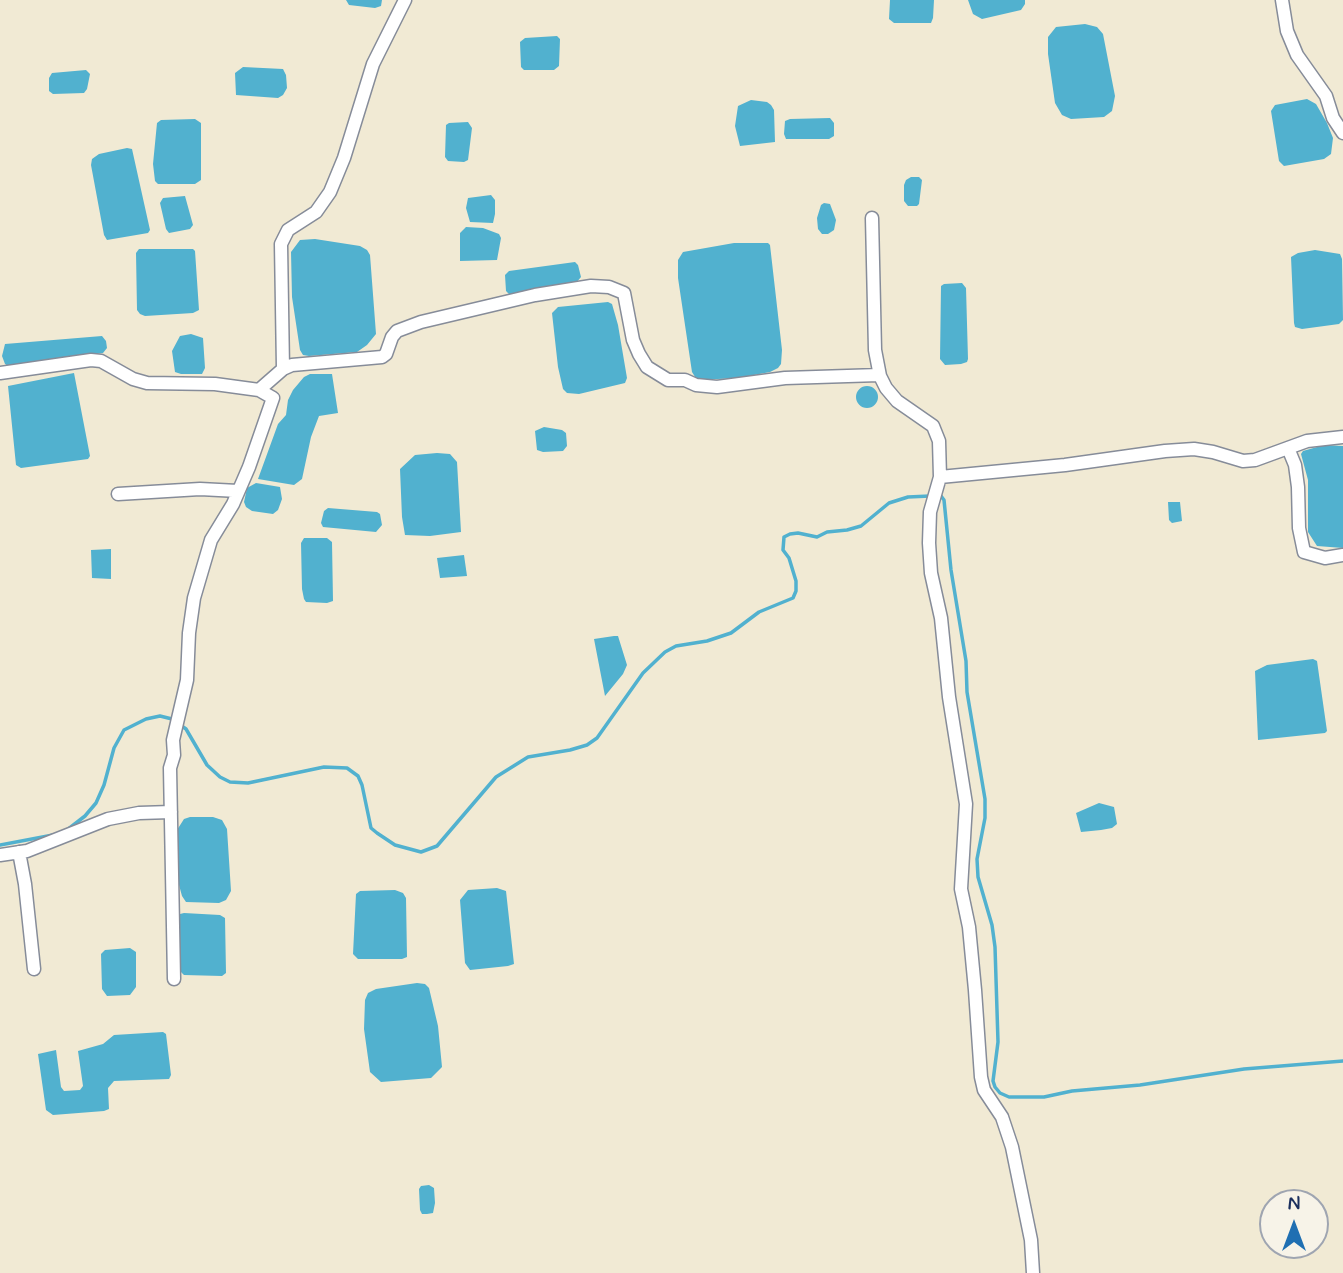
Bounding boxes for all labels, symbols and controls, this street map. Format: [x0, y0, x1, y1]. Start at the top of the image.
north arrow [1259, 1189, 1329, 1259]
text: N [1288, 1192, 1300, 1217]

